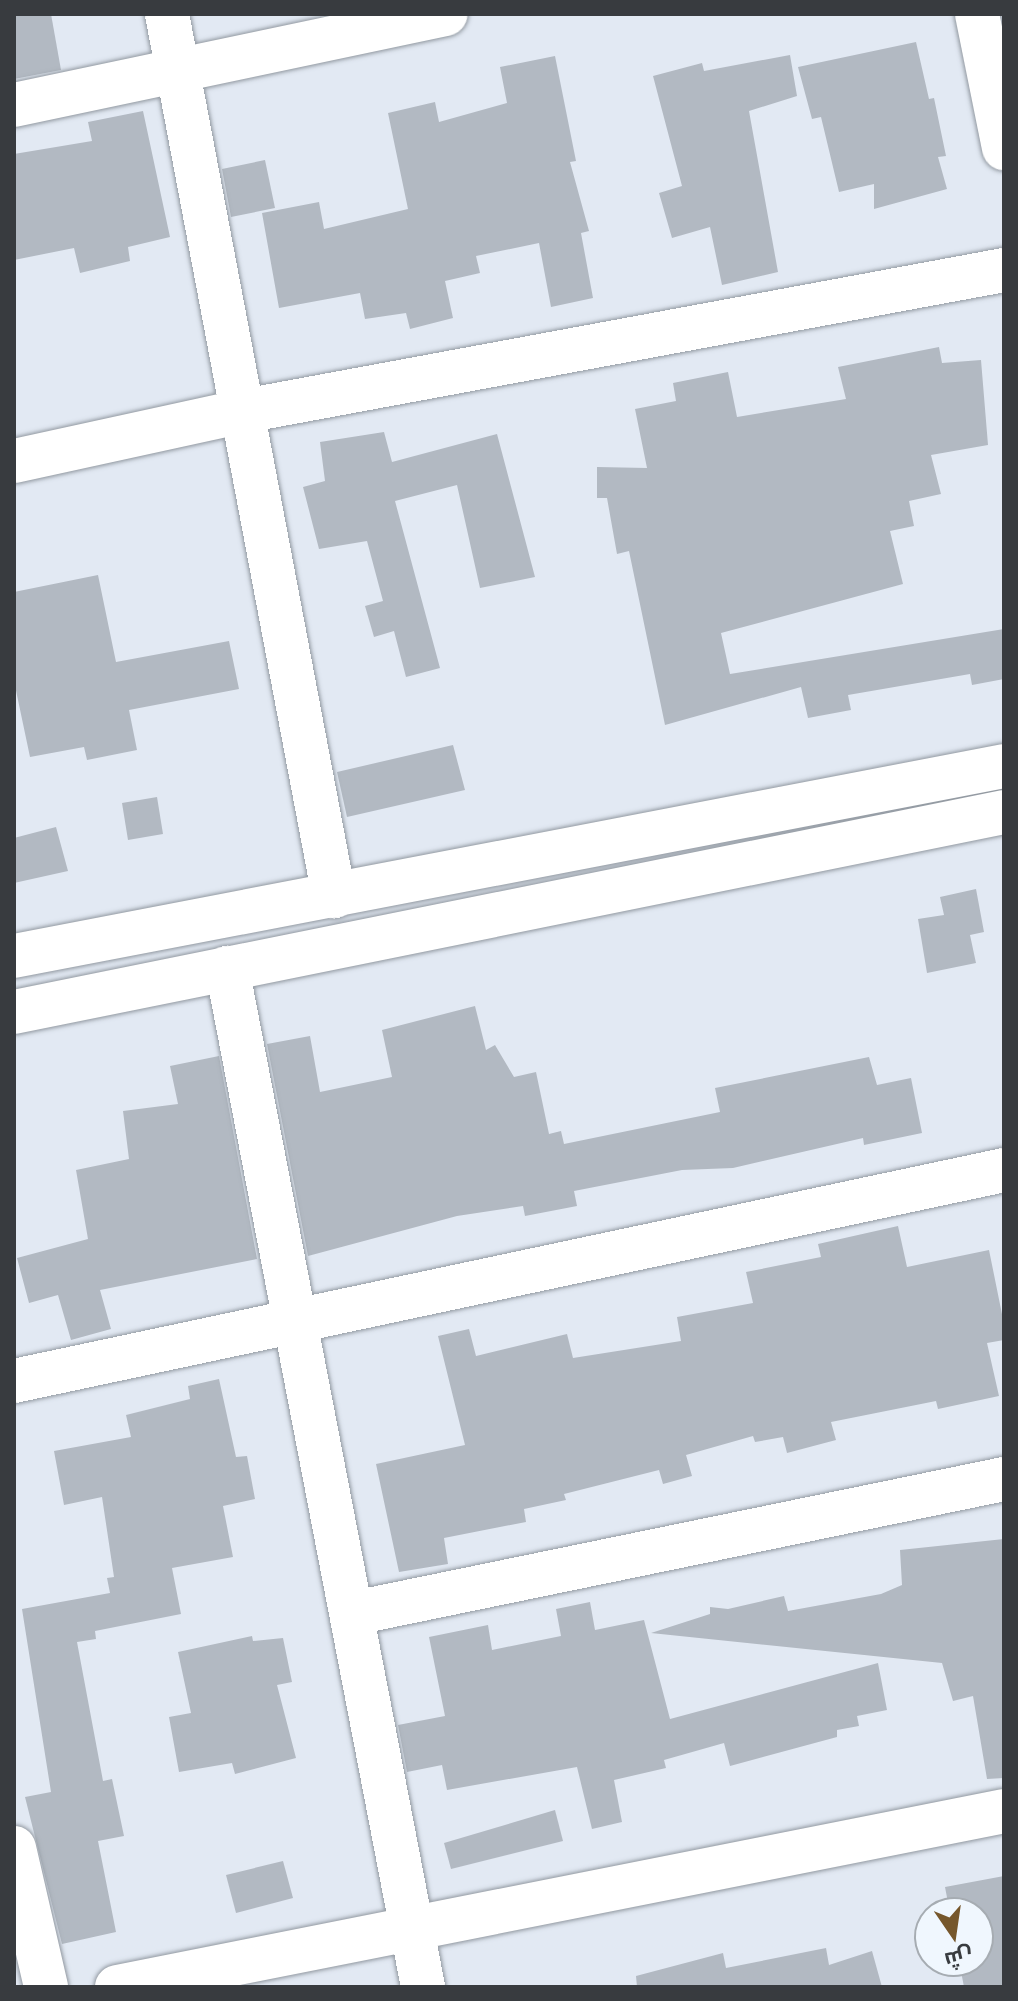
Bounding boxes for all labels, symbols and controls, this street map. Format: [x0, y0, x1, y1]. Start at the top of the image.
north arrow [914, 1897, 994, 1977]
text: ش [942, 1943, 976, 1975]

